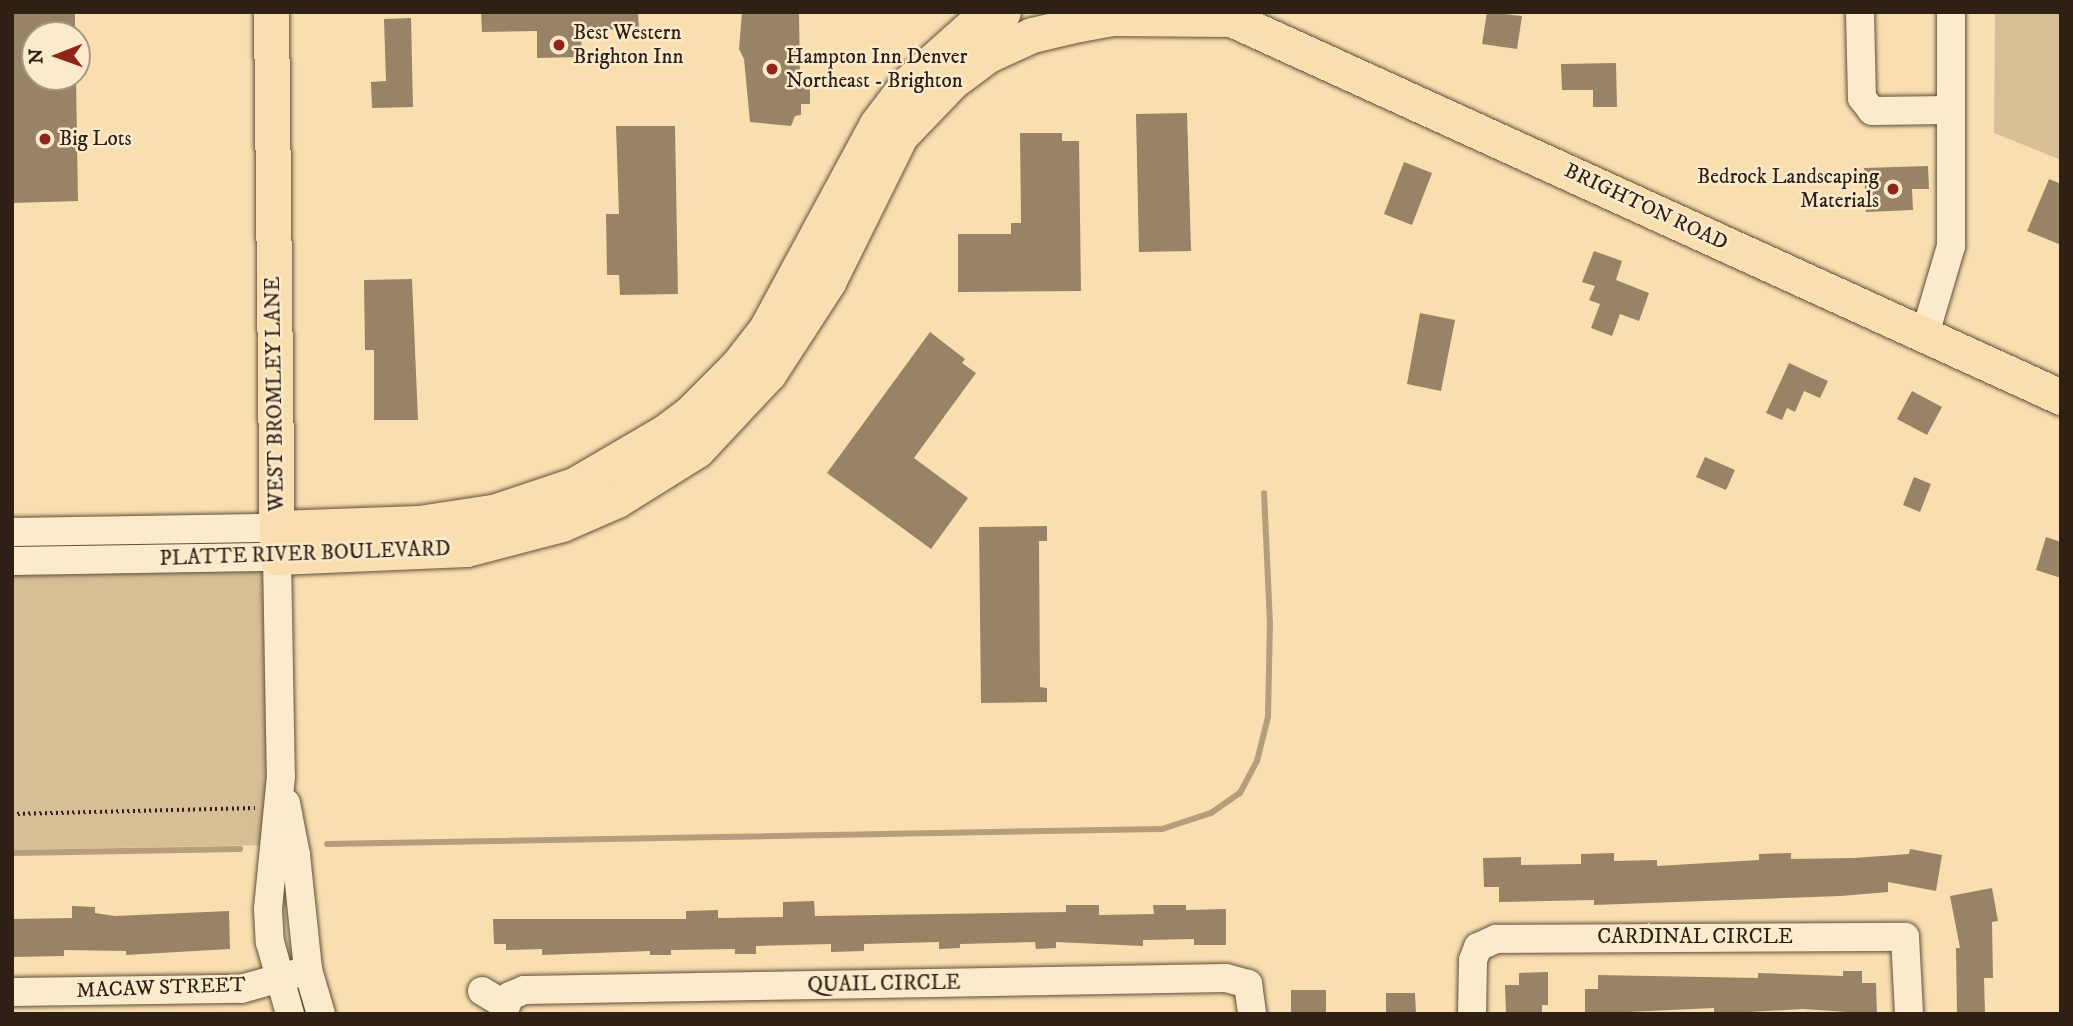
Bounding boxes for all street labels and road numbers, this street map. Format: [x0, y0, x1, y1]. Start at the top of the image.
street label: BRIGHTON ROAD [1560, 158, 1732, 256]
street label: WEST BROMLEY LANE [260, 276, 290, 512]
street label: PLATTE RIVER BOULEVARD [159, 536, 451, 572]
street label: CARDINAL CIRCLE [1597, 924, 1793, 950]
street label: QUAIL CIRCLE [807, 970, 961, 998]
street label: MACAW STREET [76, 972, 246, 1004]

